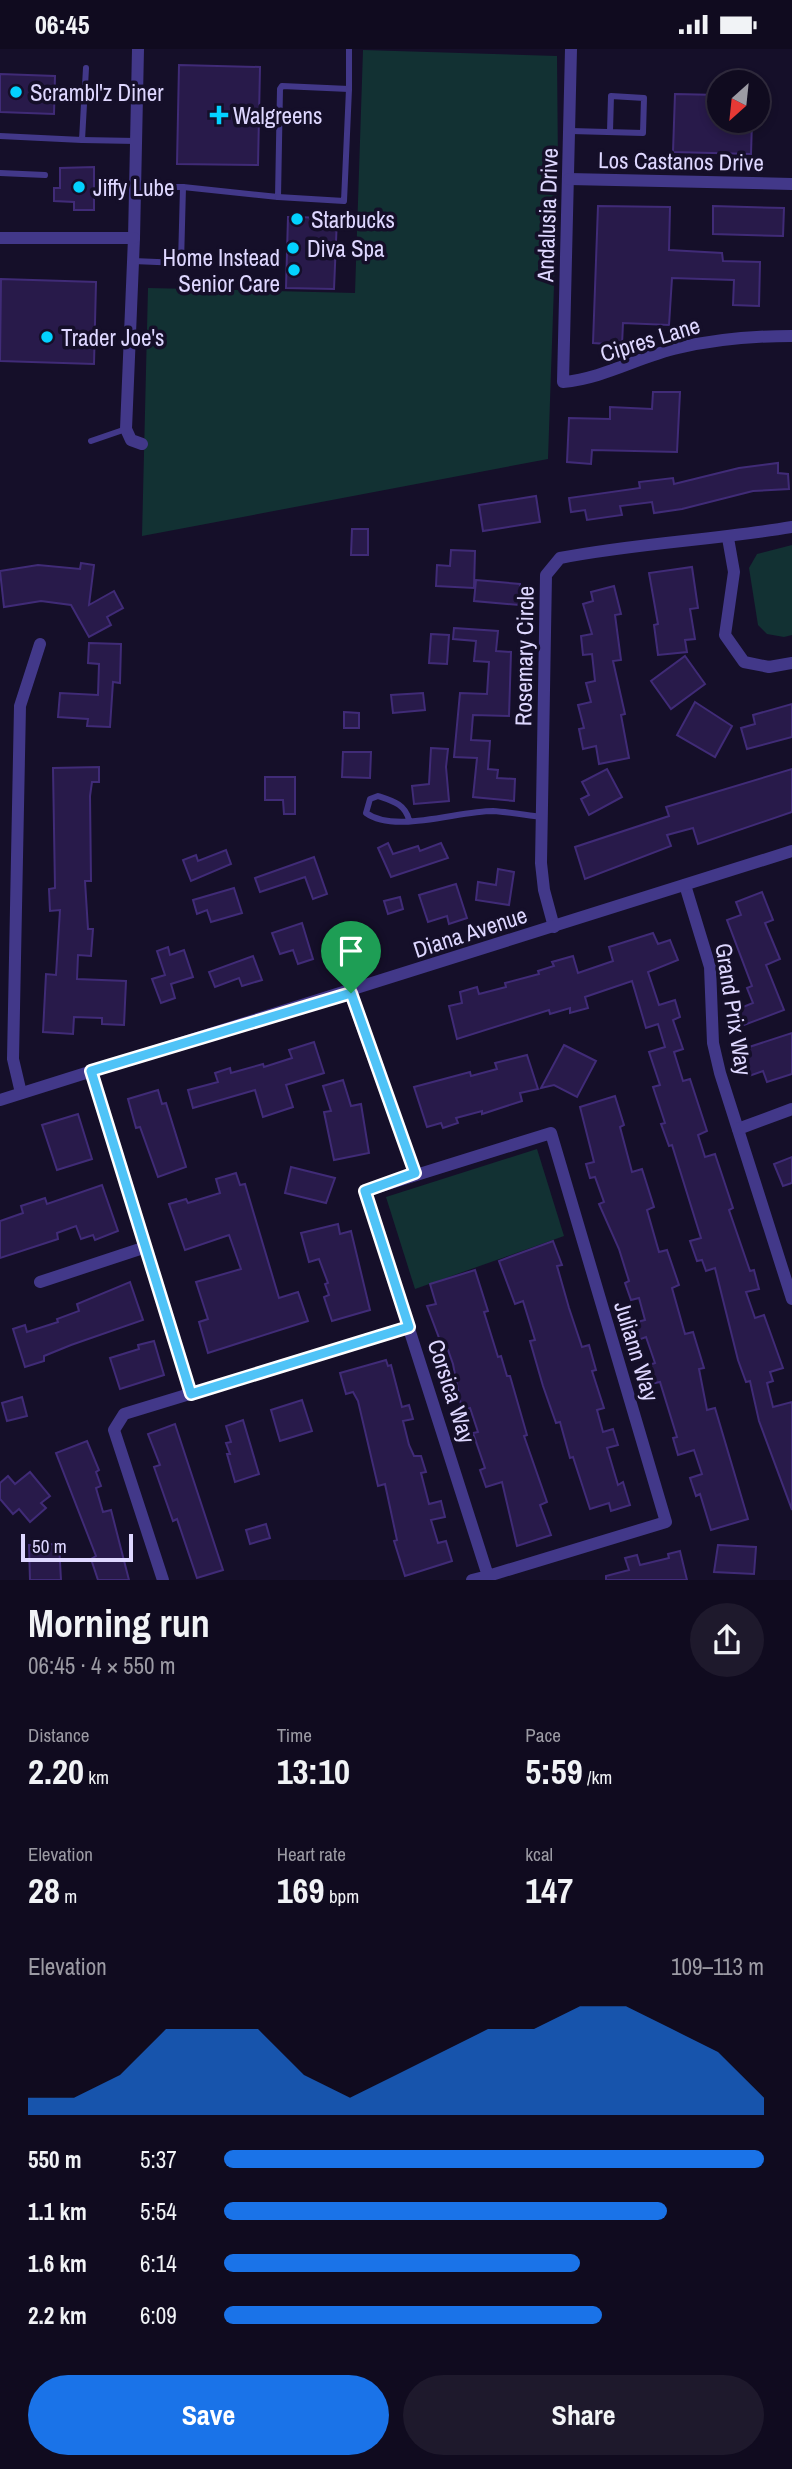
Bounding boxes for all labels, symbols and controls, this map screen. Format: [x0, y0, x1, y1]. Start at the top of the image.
text: 06:45 [35, 7, 90, 42]
north arrow [707, 70, 770, 133]
map controls [707, 70, 770, 133]
place label: Scrambl'z Diner [30, 77, 164, 108]
marker: Scrambl'z Diner [8, 84, 24, 100]
place label: Walgreens [233, 100, 322, 131]
marker: Walgreens [211, 107, 227, 123]
street label: Los Castanos Drive [598, 144, 764, 178]
street label: Andalusia Drive [529, 147, 565, 284]
place label: Jiffy Lube [93, 172, 174, 203]
marker: Jiffy Lube [71, 179, 87, 195]
place label: Starbucks [311, 204, 395, 235]
marker: Starbucks [289, 211, 305, 227]
place label: Diva Spa [307, 233, 385, 264]
marker: Diva Spa [285, 240, 301, 256]
place label: Home Instead Senior Care [163, 242, 280, 299]
marker: Home Instead Senior Care [286, 262, 302, 278]
street label: Cipres Lane [596, 309, 704, 369]
place label: Trader Joe's [61, 322, 165, 353]
marker: Trader Joe's [39, 329, 55, 345]
street label: Rosemary Circle [507, 586, 541, 726]
street label: Diana Avenue [409, 899, 531, 965]
pin [321, 921, 381, 993]
icon: arrive [332, 932, 370, 970]
street label: Grand Prix Way [708, 941, 760, 1078]
street label: Juliann Way [607, 1297, 667, 1405]
street label: Corsica Way [421, 1335, 483, 1447]
scale bar [21, 1531, 133, 1563]
text: 50 m [32, 1533, 67, 1559]
text: Morning run [28, 1598, 210, 1649]
button: share [690, 1603, 764, 1677]
text: 06:45 · 4 × 550 m [28, 1650, 175, 1681]
text: Distance [28, 1722, 89, 1748]
text: Time [277, 1722, 312, 1748]
text: Pace [525, 1722, 561, 1748]
text: 2.20 [28, 1748, 84, 1795]
text: 13:10 [277, 1748, 350, 1795]
text: 5:59 [525, 1748, 583, 1795]
text: km [84, 1764, 109, 1790]
text: /km [583, 1764, 612, 1790]
text: Elevation [28, 1841, 93, 1867]
text: Heart rate [277, 1841, 346, 1867]
text: kcal [525, 1841, 553, 1867]
text: 28 [28, 1867, 60, 1914]
text: 169 [277, 1867, 325, 1914]
text: 147 [525, 1867, 573, 1914]
text: m [60, 1883, 77, 1909]
text: bpm [325, 1883, 359, 1909]
text: Elevation [28, 1951, 107, 1982]
text: 109–113 m [671, 1951, 764, 1982]
text: 550 m [28, 2144, 81, 2175]
text: 5:37 [140, 2144, 177, 2175]
text: 1.1 km [28, 2196, 87, 2227]
text: 5:54 [140, 2196, 177, 2227]
text: 1.6 km [28, 2248, 87, 2279]
text: 6:14 [140, 2248, 177, 2279]
text: 2.2 km [28, 2300, 87, 2331]
text: 6:09 [140, 2300, 177, 2331]
button: Save [28, 2375, 389, 2455]
button: Share [403, 2375, 764, 2455]

